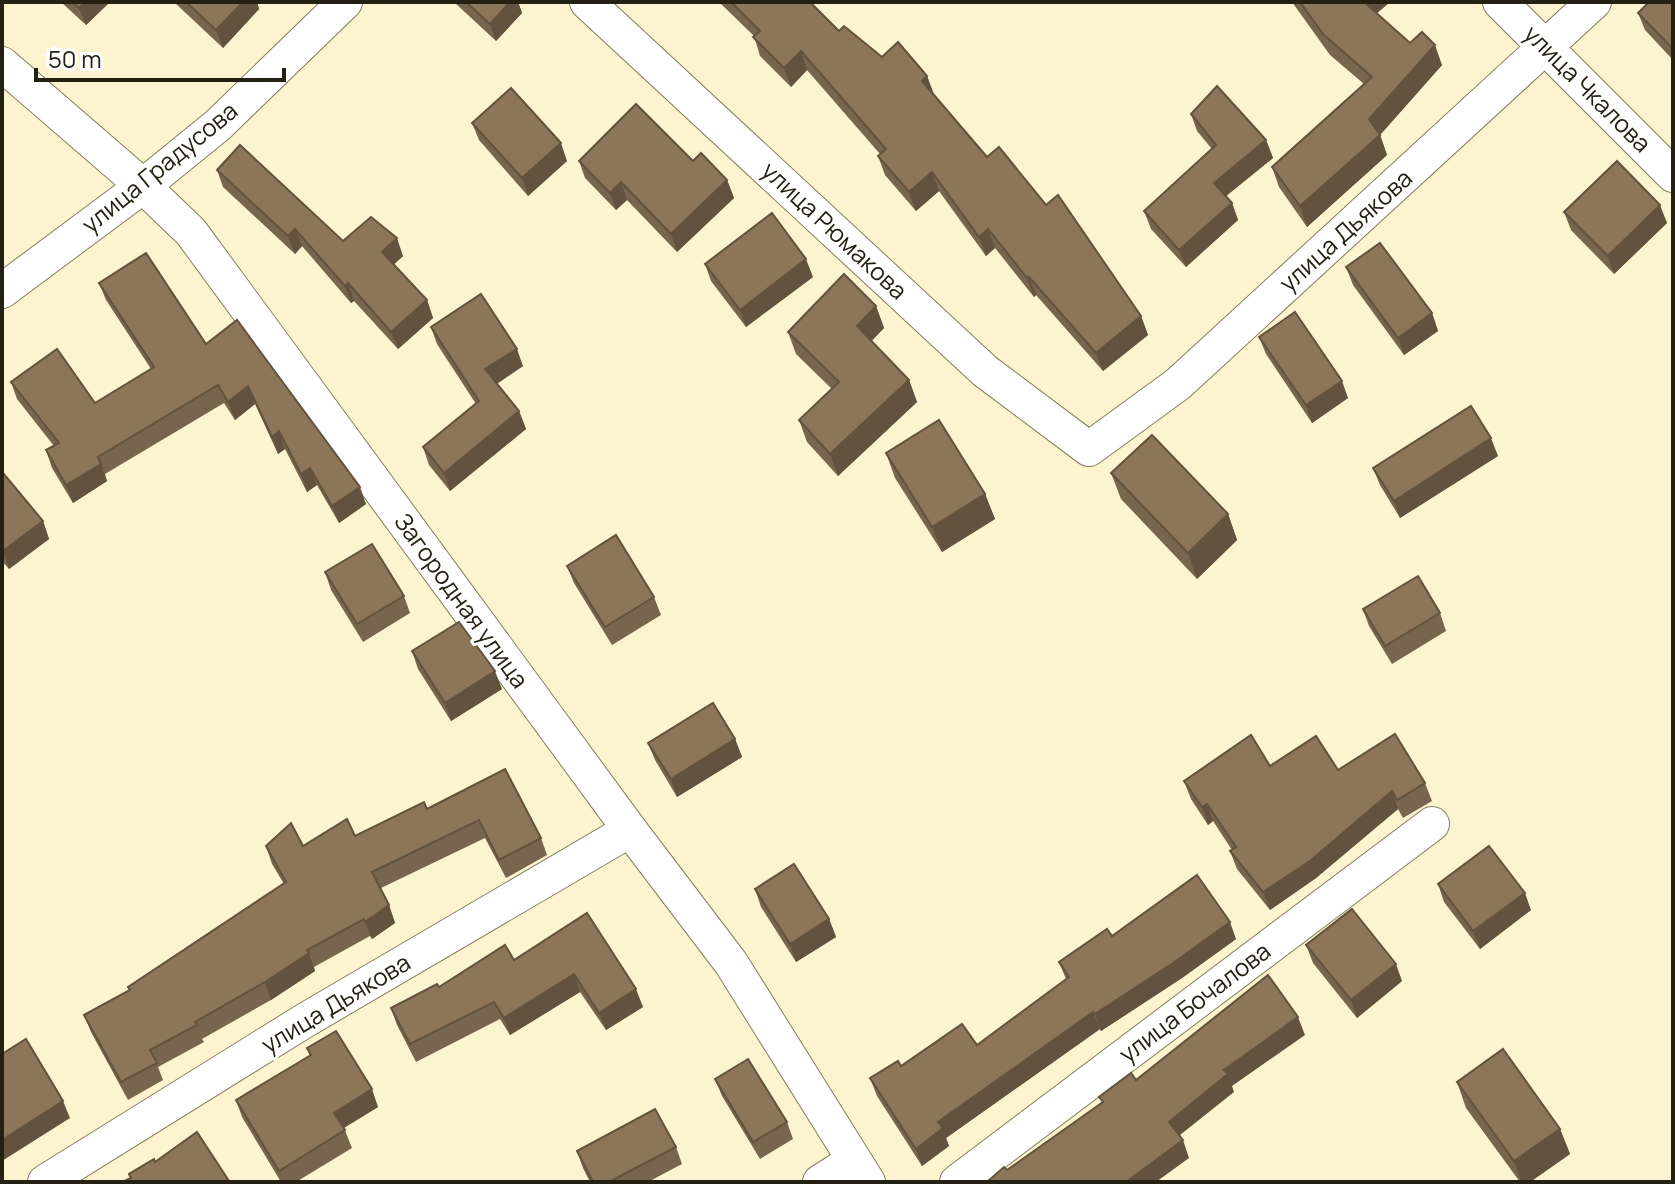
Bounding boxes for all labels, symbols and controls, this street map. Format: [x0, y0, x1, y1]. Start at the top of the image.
street label: улица Чкалова [1517, 17, 1659, 159]
scale bar [36, 32, 284, 82]
text: 50 m [48, 42, 102, 75]
street label: улица Градусова [74, 94, 244, 240]
street label: улица Рюмакова [755, 154, 915, 306]
street label: улица Дьякова [1271, 161, 1419, 299]
street label: Загородная улица [387, 506, 537, 694]
street label: улица Бочалова [1112, 934, 1277, 1070]
street label: улица Дьякова [255, 945, 416, 1060]

